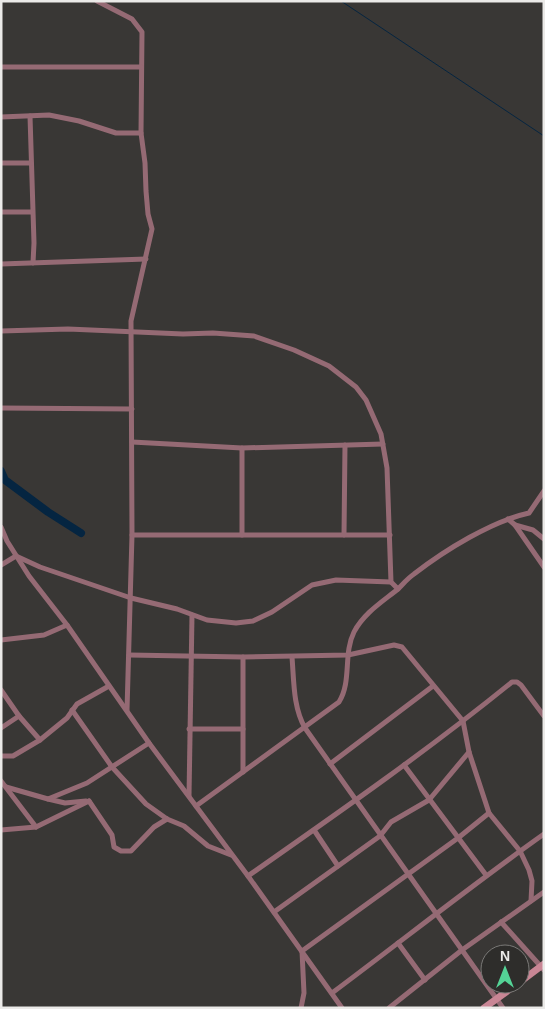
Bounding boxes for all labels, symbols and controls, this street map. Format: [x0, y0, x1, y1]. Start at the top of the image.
north arrow [480, 944, 530, 994]
text: N [500, 948, 510, 964]

